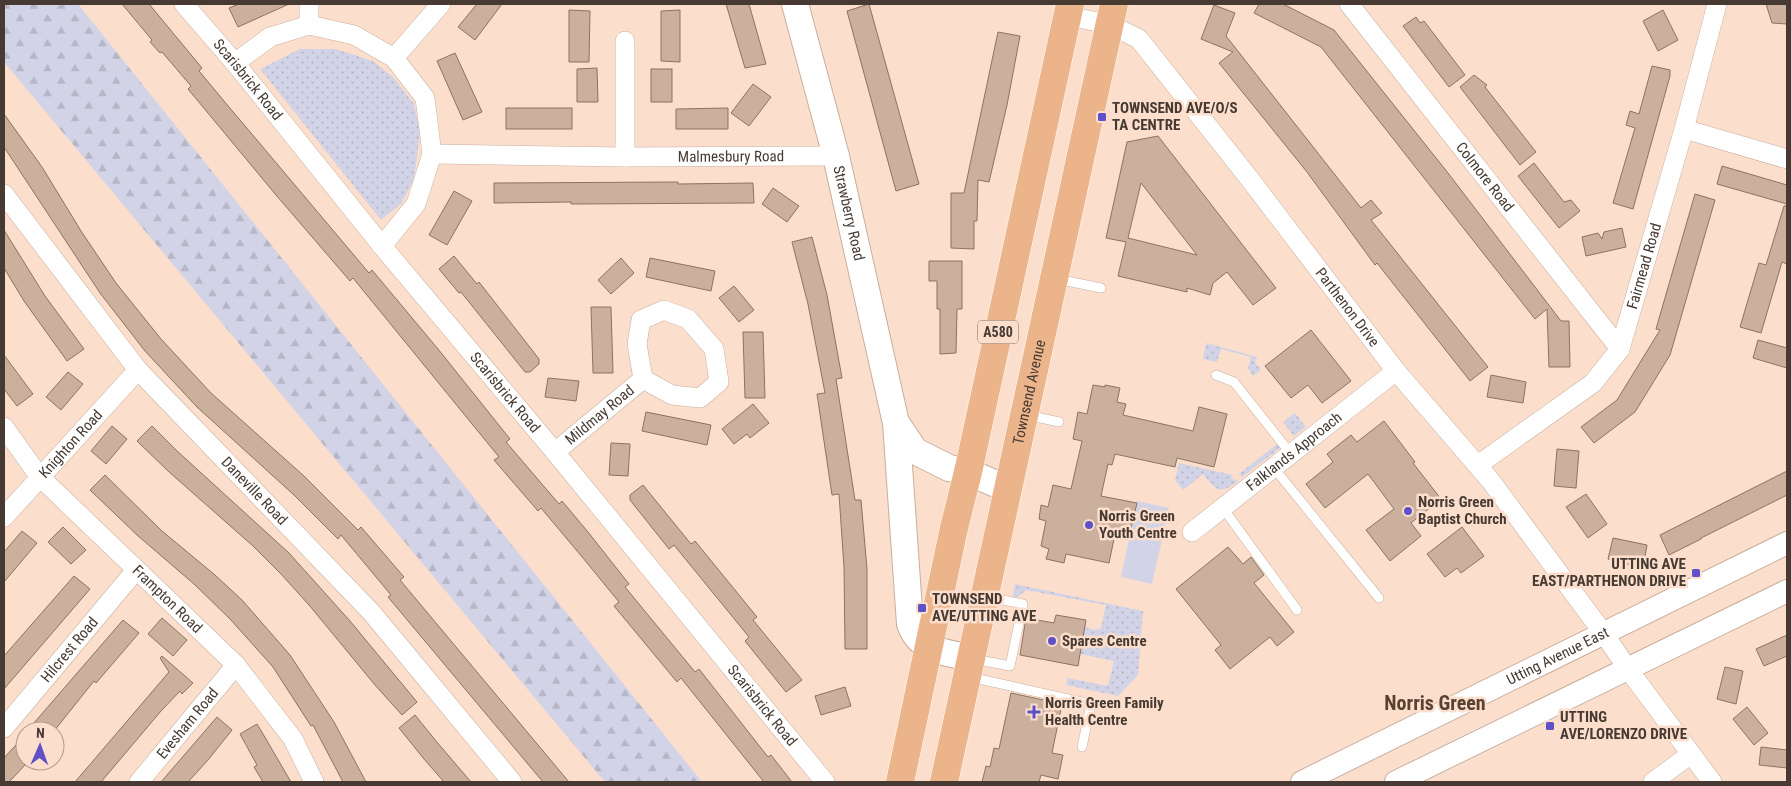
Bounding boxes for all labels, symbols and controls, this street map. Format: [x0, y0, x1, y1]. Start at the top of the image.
street label: Scarisbrick Road [209, 35, 286, 124]
place label: TOWNSEND AVE/O/S TA CENTRE [1112, 99, 1238, 134]
marker: TOWNSEND AVE/O/S TA CENTRE [1096, 111, 1108, 123]
street label: Colmore Road [1452, 139, 1518, 215]
street label: Malmesbury Road [678, 147, 784, 166]
street label: Strawberry Road [829, 164, 868, 262]
street label: Fairmead Road [1623, 221, 1665, 311]
street label: Parthenon Drive [1312, 264, 1383, 350]
road number: A580 [978, 321, 1018, 344]
street label: Townsend Avenue [1009, 338, 1049, 446]
street label: Scarisbrick Road [466, 349, 544, 436]
street label: Mildmay Road [562, 381, 638, 449]
street label: Knighton Road [35, 406, 106, 482]
street label: Falklands Approach [1243, 408, 1345, 495]
street label: Daneville Road [218, 453, 291, 529]
place label: Norris Green Baptist Church [1418, 493, 1507, 528]
marker: Norris Green Baptist Church [1402, 505, 1414, 517]
place label: Norris Green Youth Centre [1099, 507, 1177, 542]
marker: Norris Green Youth Centre [1083, 519, 1095, 531]
place label: UTTING AVE EAST/PARTHENON DRIVE [1532, 555, 1686, 590]
street label: Frampton Road [129, 561, 206, 637]
marker: UTTING AVE EAST/PARTHENON DRIVE [1690, 567, 1702, 579]
place label: TOWNSEND AVE/UTTING AVE [932, 590, 1036, 625]
marker: TOWNSEND AVE/UTTING AVE [916, 602, 928, 614]
street label: Hilcrest Road [37, 613, 102, 686]
street label: Utting Avenue East [1504, 623, 1612, 689]
place label: Spares Centre [1062, 632, 1147, 650]
marker: Spares Centre [1046, 635, 1058, 647]
street label: Scarisbrick Road [724, 661, 801, 750]
street label: Evesham Road [153, 684, 222, 763]
district label: Norris Green [1384, 691, 1486, 715]
place label: Norris Green Family Health Centre [1045, 694, 1164, 729]
marker: Norris Green Family Health Centre [1027, 705, 1041, 719]
place label: UTTING AVE/LORENZO DRIVE [1560, 708, 1687, 743]
marker: UTTING AVE/LORENZO DRIVE [1544, 720, 1556, 732]
north arrow [15, 721, 65, 771]
text: N [36, 725, 45, 741]

